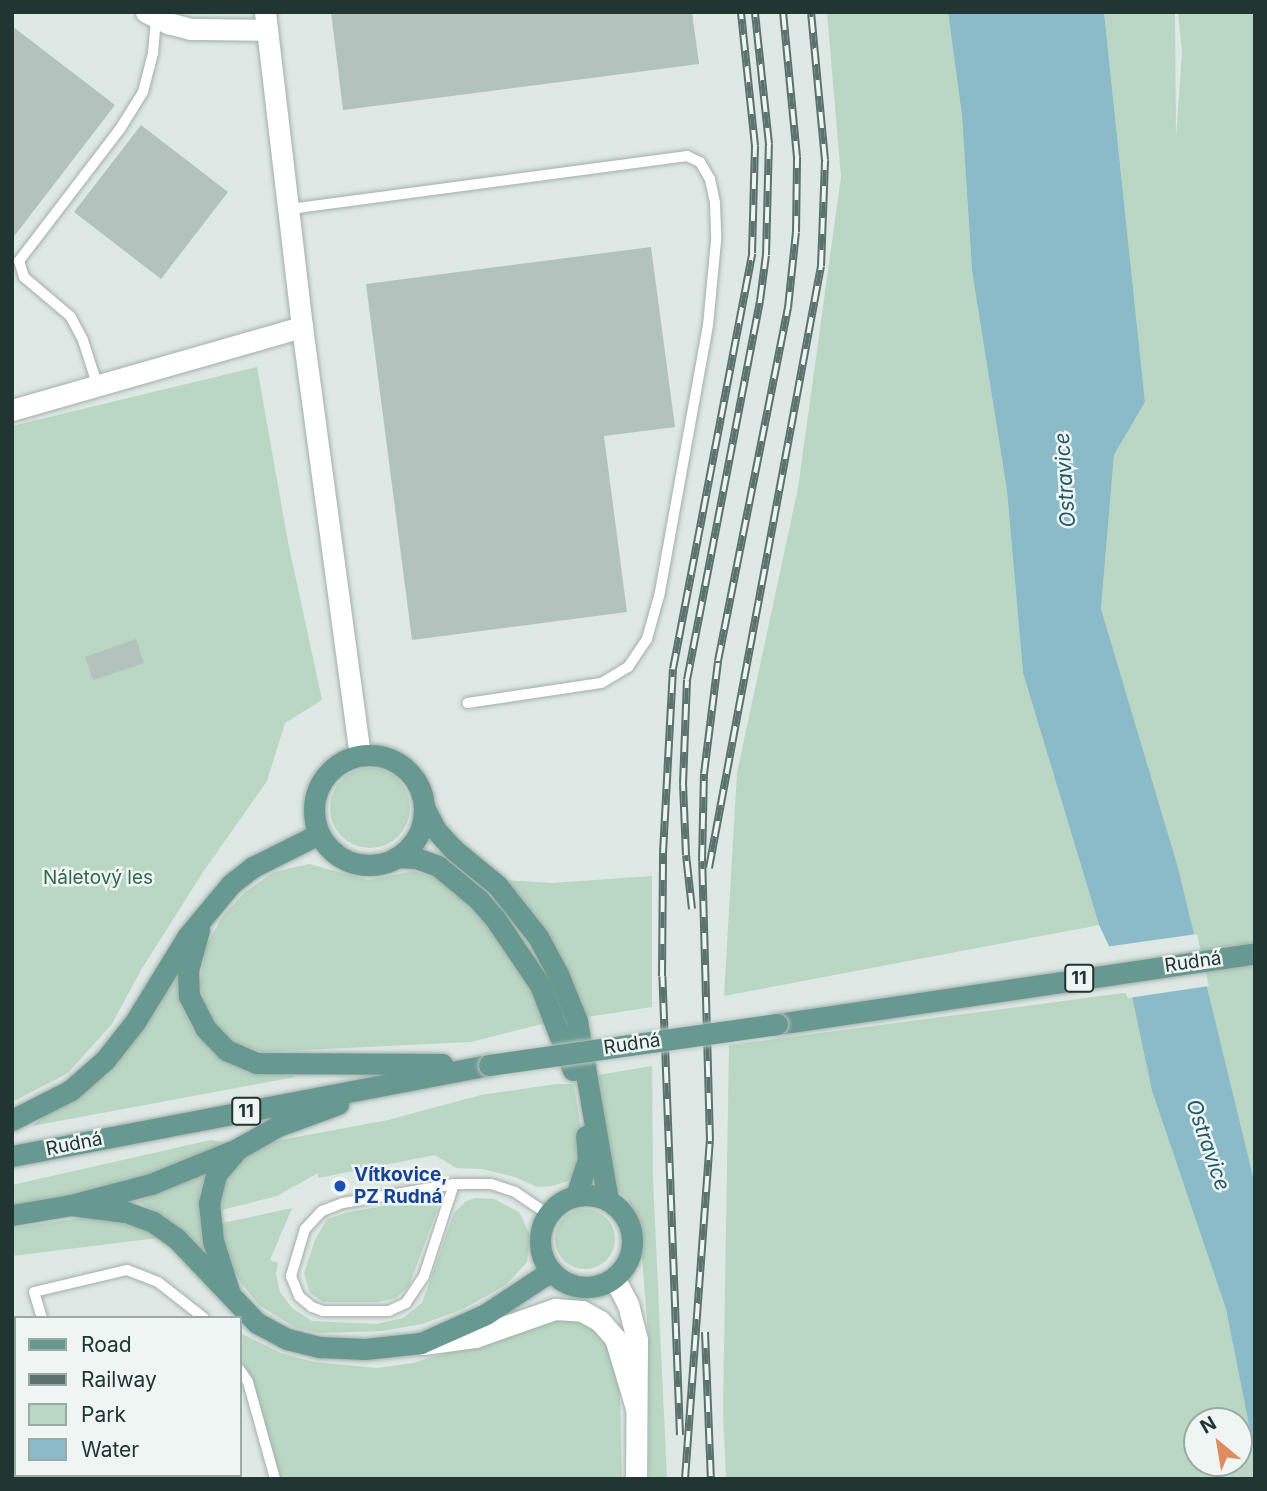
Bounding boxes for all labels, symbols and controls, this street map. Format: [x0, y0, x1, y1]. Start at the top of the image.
water label: Ostravice [1049, 432, 1081, 528]
park label: Náletový les [43, 867, 153, 889]
street label: Rudná [1163, 947, 1223, 977]
road number: 11 [1063, 964, 1095, 993]
street label: Rudná [602, 1029, 662, 1059]
road number: 11 [230, 1096, 262, 1126]
water label: Ostravice [1181, 1096, 1235, 1194]
street label: Rudná [44, 1127, 104, 1161]
place label: Vítkovice, PZ Rudná [354, 1164, 448, 1208]
marker: Vítkovice, PZ Rudná [332, 1178, 348, 1194]
legend [14, 1316, 242, 1477]
text: Road [81, 1332, 132, 1357]
text: Railway [81, 1367, 157, 1392]
text: Park [81, 1402, 126, 1427]
north arrow [1183, 1407, 1253, 1477]
text: N [1196, 1412, 1220, 1439]
text: Water [81, 1437, 139, 1462]

